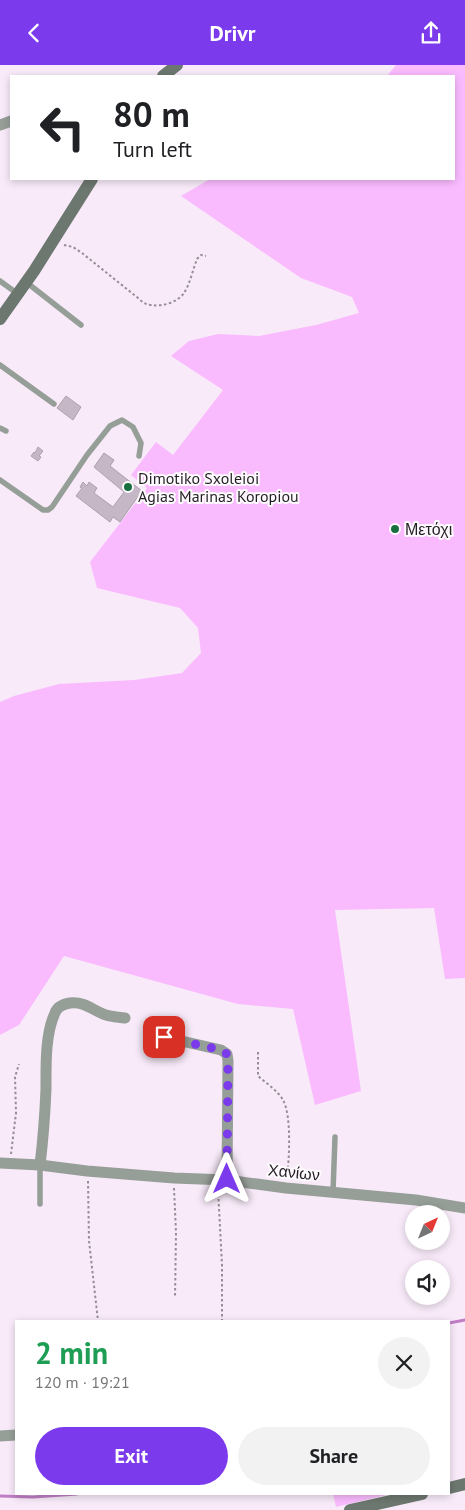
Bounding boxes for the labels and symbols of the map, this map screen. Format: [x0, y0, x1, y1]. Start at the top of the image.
place label: Dimotiko Sxoleioi Agias Marinas Koropiou [138, 468, 299, 506]
marker: Dimotiko Sxoleioi Agias Marinas Koropiou [122, 481, 134, 493]
place label: Μετόχι [405, 519, 453, 539]
marker: Μετόχι [389, 523, 401, 535]
pin [143, 1016, 185, 1058]
position arrow [200, 1152, 252, 1204]
street label: Χανίων [267, 1159, 321, 1185]
north arrow [405, 1205, 450, 1250]

